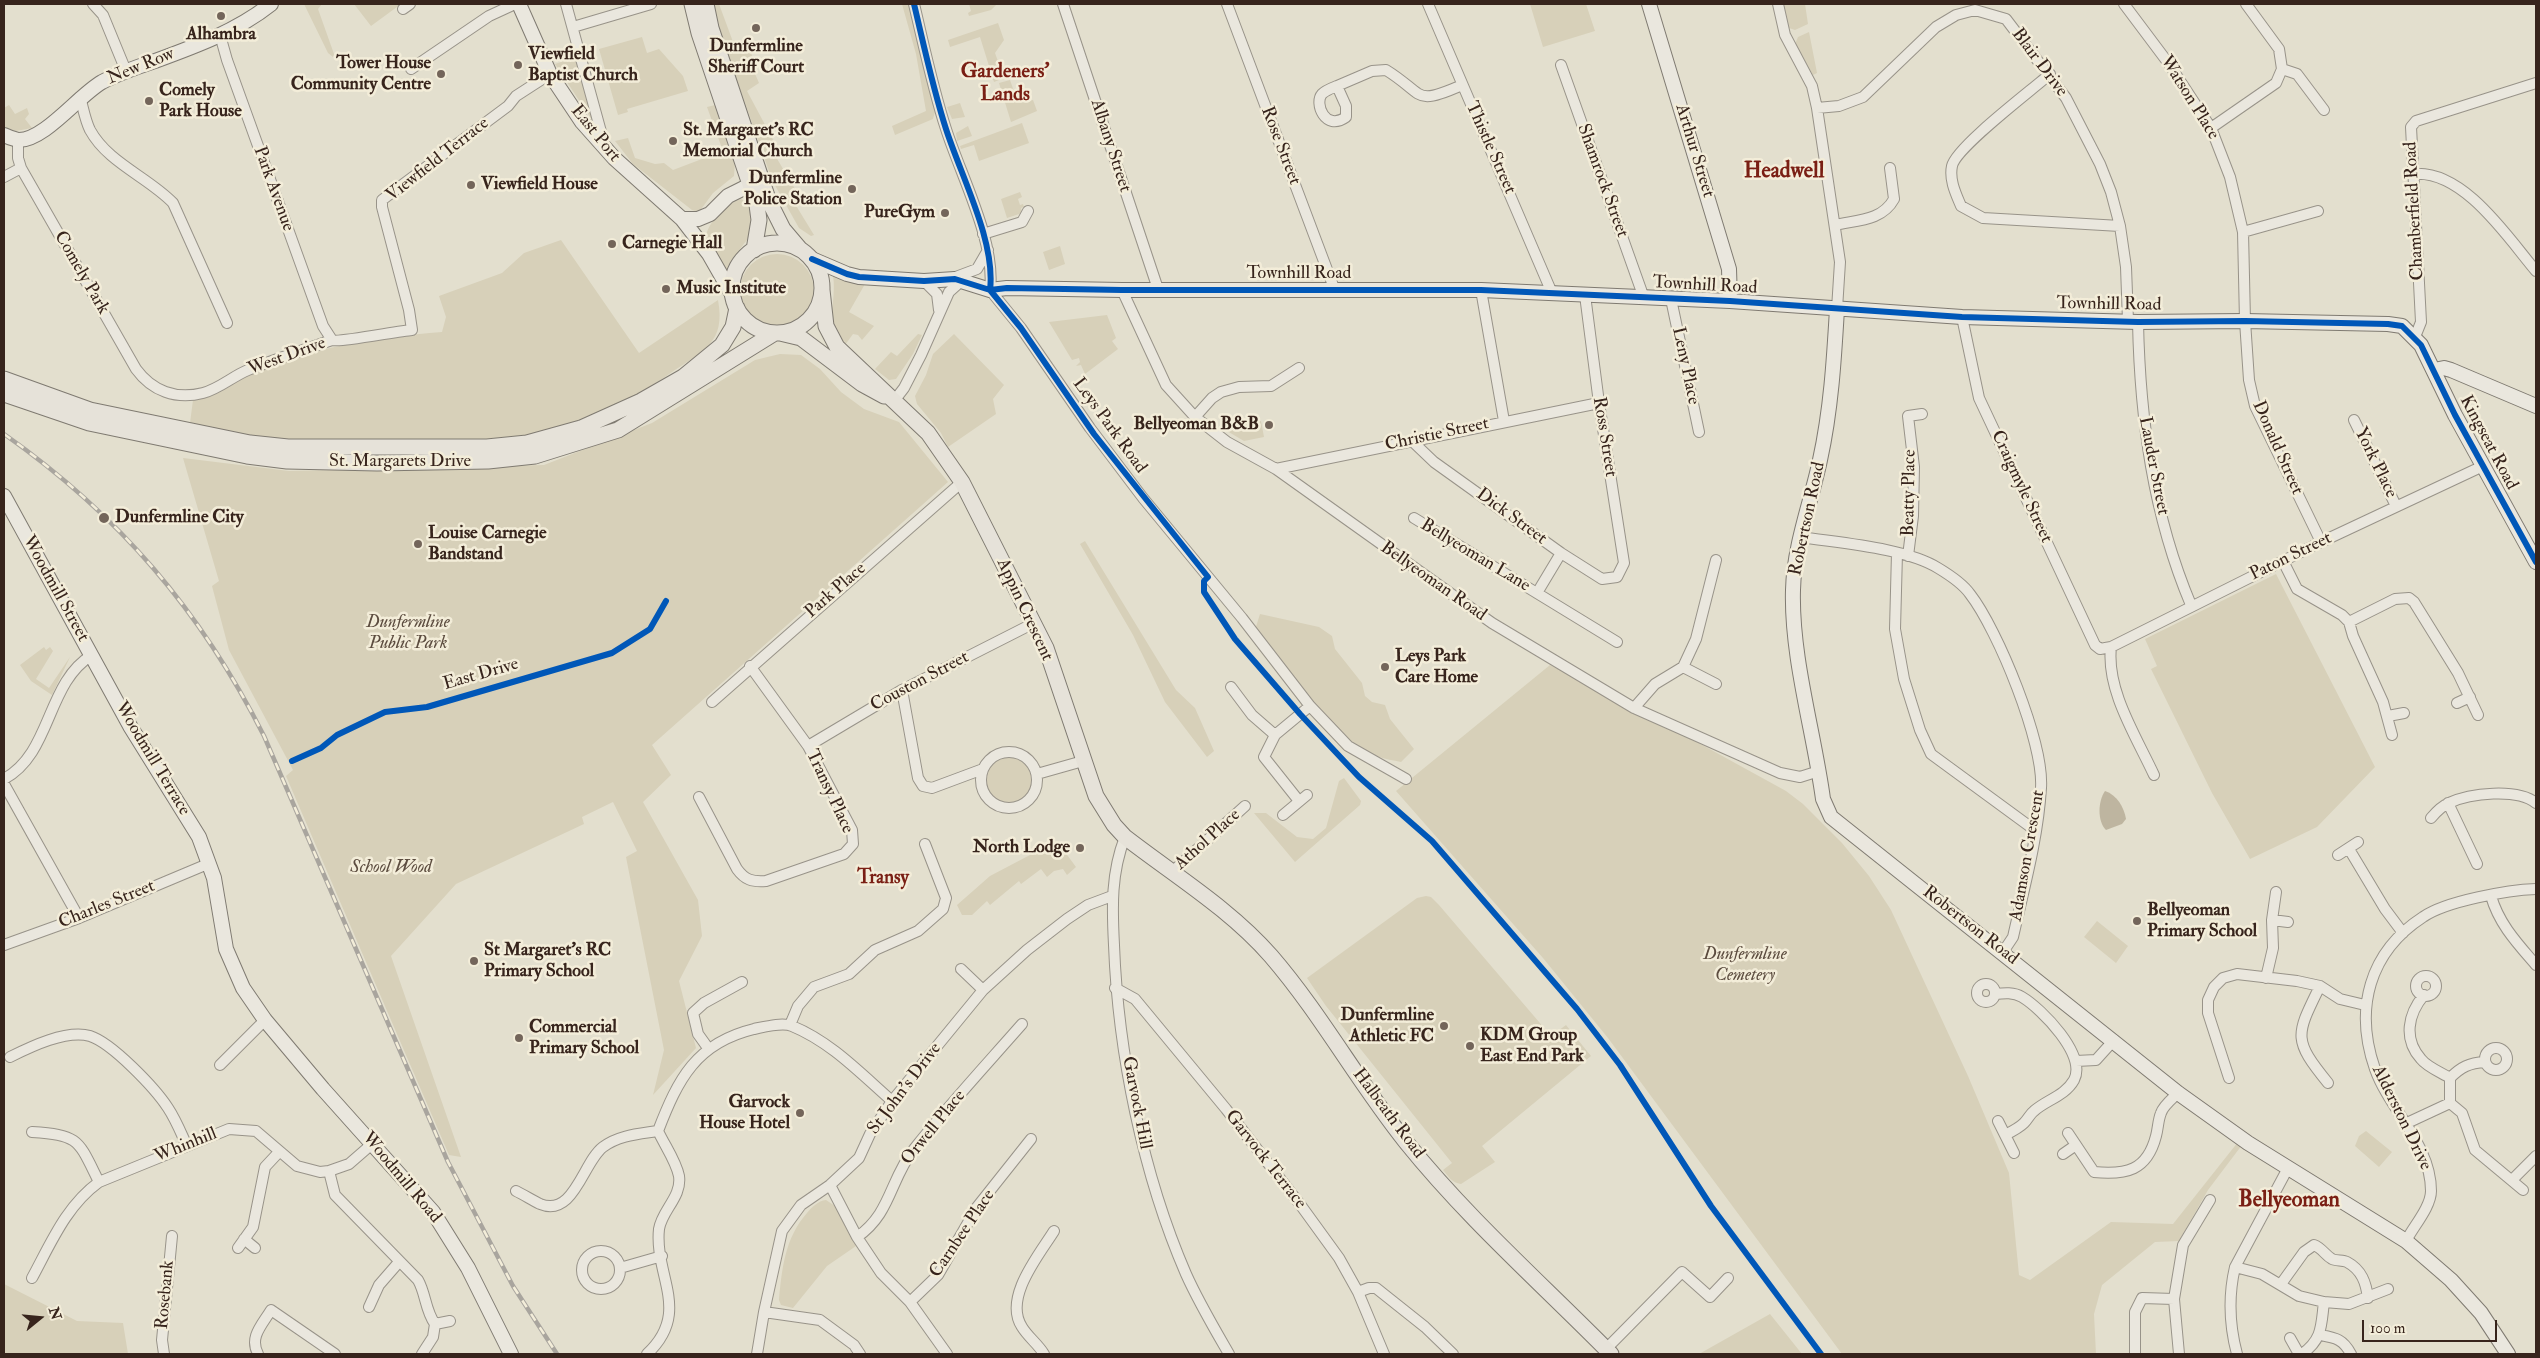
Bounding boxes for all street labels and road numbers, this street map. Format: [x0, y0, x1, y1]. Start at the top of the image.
street label: Blair Drive [2006, 24, 2072, 102]
street label: New Row [104, 44, 178, 90]
street label: Watson Place [2155, 52, 2223, 144]
street label: Albany Street [1085, 97, 1135, 195]
street label: Thistle Street [1460, 98, 1520, 198]
street label: East Port [565, 101, 625, 167]
street label: Arthur Street [1670, 102, 1718, 200]
street label: Rose Street [1255, 104, 1305, 188]
street label: Viewfield Terrace [382, 113, 494, 207]
street label: Shamrock Street [1571, 121, 1633, 241]
street label: Chamberfield Road [2401, 141, 2429, 281]
street label: Park Avenue [248, 144, 298, 234]
street label: Comely Park [49, 228, 113, 318]
street label: Townhill Road [1247, 263, 1351, 285]
street label: Townhill Road [1652, 272, 1758, 300]
street label: Townhill Road [2056, 293, 2162, 317]
street label: Leny Place [1666, 325, 1704, 407]
street label: West Drive [245, 333, 329, 381]
street label: Leys Park Road [1067, 374, 1151, 478]
street label: Kingseat Road [2454, 392, 2522, 494]
street label: Ross Street [1587, 395, 1621, 479]
street label: Donald Street [2247, 398, 2307, 498]
street label: Christie Street [1383, 413, 1491, 457]
street label: Lauder Street [2133, 415, 2173, 517]
street label: York Place [2349, 424, 2401, 502]
street label: Craigmyle Street [1986, 427, 2056, 547]
street label: Beatty Place [1898, 449, 1922, 537]
street label: St. Margarets Drive [329, 451, 471, 473]
street label: Robertson Road [1785, 460, 1831, 578]
street label: Dick Street [1471, 484, 1551, 550]
street label: Bellyeoman Lane [1416, 515, 1534, 597]
street label: Paton Street [2247, 528, 2335, 586]
street label: Woodmill Street [17, 532, 93, 646]
street label: Bellyeoman Road [1376, 537, 1490, 627]
street label: Appin Crescent [991, 555, 1057, 665]
street label: Park Place [801, 559, 871, 623]
street label: Couston Street [867, 647, 973, 717]
street label: East Drive [441, 654, 521, 696]
street label: Woodmill Terrace [110, 698, 194, 820]
street label: Transy Place [800, 747, 858, 837]
street label: Adamson Crescent [2006, 789, 2050, 923]
street label: Athol Place [1171, 805, 1245, 875]
street label: Charles Street [56, 876, 158, 934]
street label: Robertson Road [1918, 882, 2022, 970]
street label: St John's Drive [863, 1039, 947, 1139]
street label: Garvock Hill [1116, 1055, 1156, 1151]
street label: Alderston Drive [2366, 1062, 2436, 1174]
street label: Halbeath Road [1347, 1065, 1429, 1163]
street label: Orwell Place [897, 1086, 971, 1170]
street label: Garvock Terrace [1220, 1106, 1310, 1214]
street label: Whinhill [152, 1124, 220, 1168]
street label: Woodmill Road [357, 1128, 445, 1228]
street label: Carnbee Place [926, 1186, 1000, 1282]
street label: Rosebank [152, 1260, 180, 1330]

